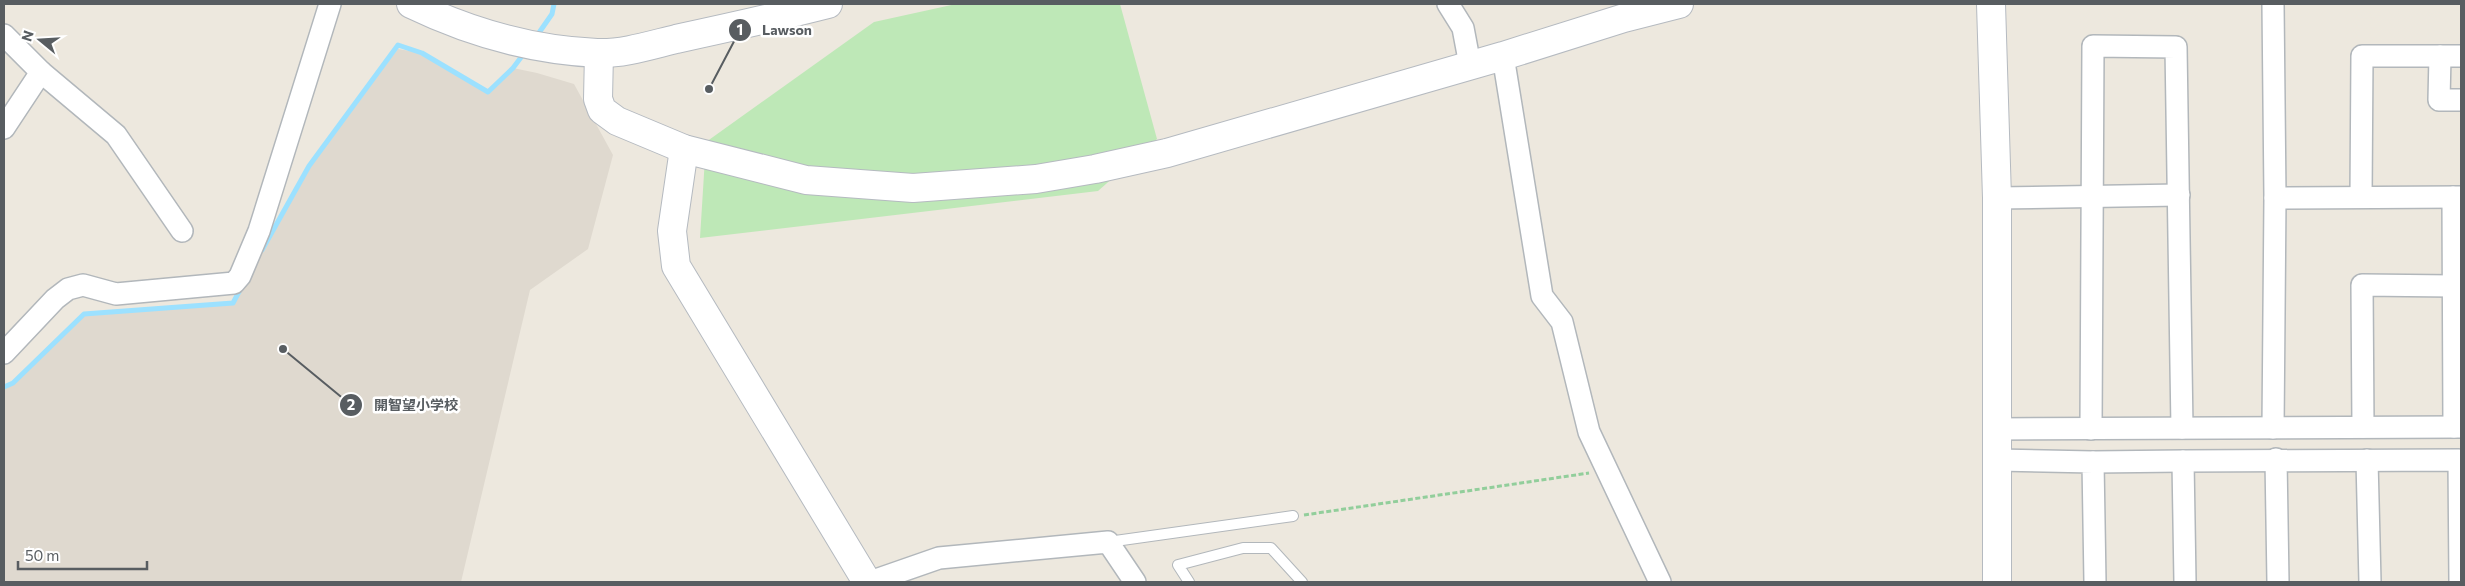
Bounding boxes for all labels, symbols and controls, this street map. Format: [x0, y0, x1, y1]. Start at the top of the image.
north arrow [15, 15, 65, 65]
callout: Lawson [727, 15, 822, 44]
text: 1 [737, 20, 743, 38]
text: Lawson [762, 21, 812, 38]
text: N [17, 28, 37, 43]
callout: 開智望小学校 [339, 390, 468, 419]
text: 2 [347, 395, 355, 413]
text: 開智望小学校 [374, 396, 458, 413]
scale bar [18, 538, 146, 570]
text: 50 m [25, 546, 59, 564]

